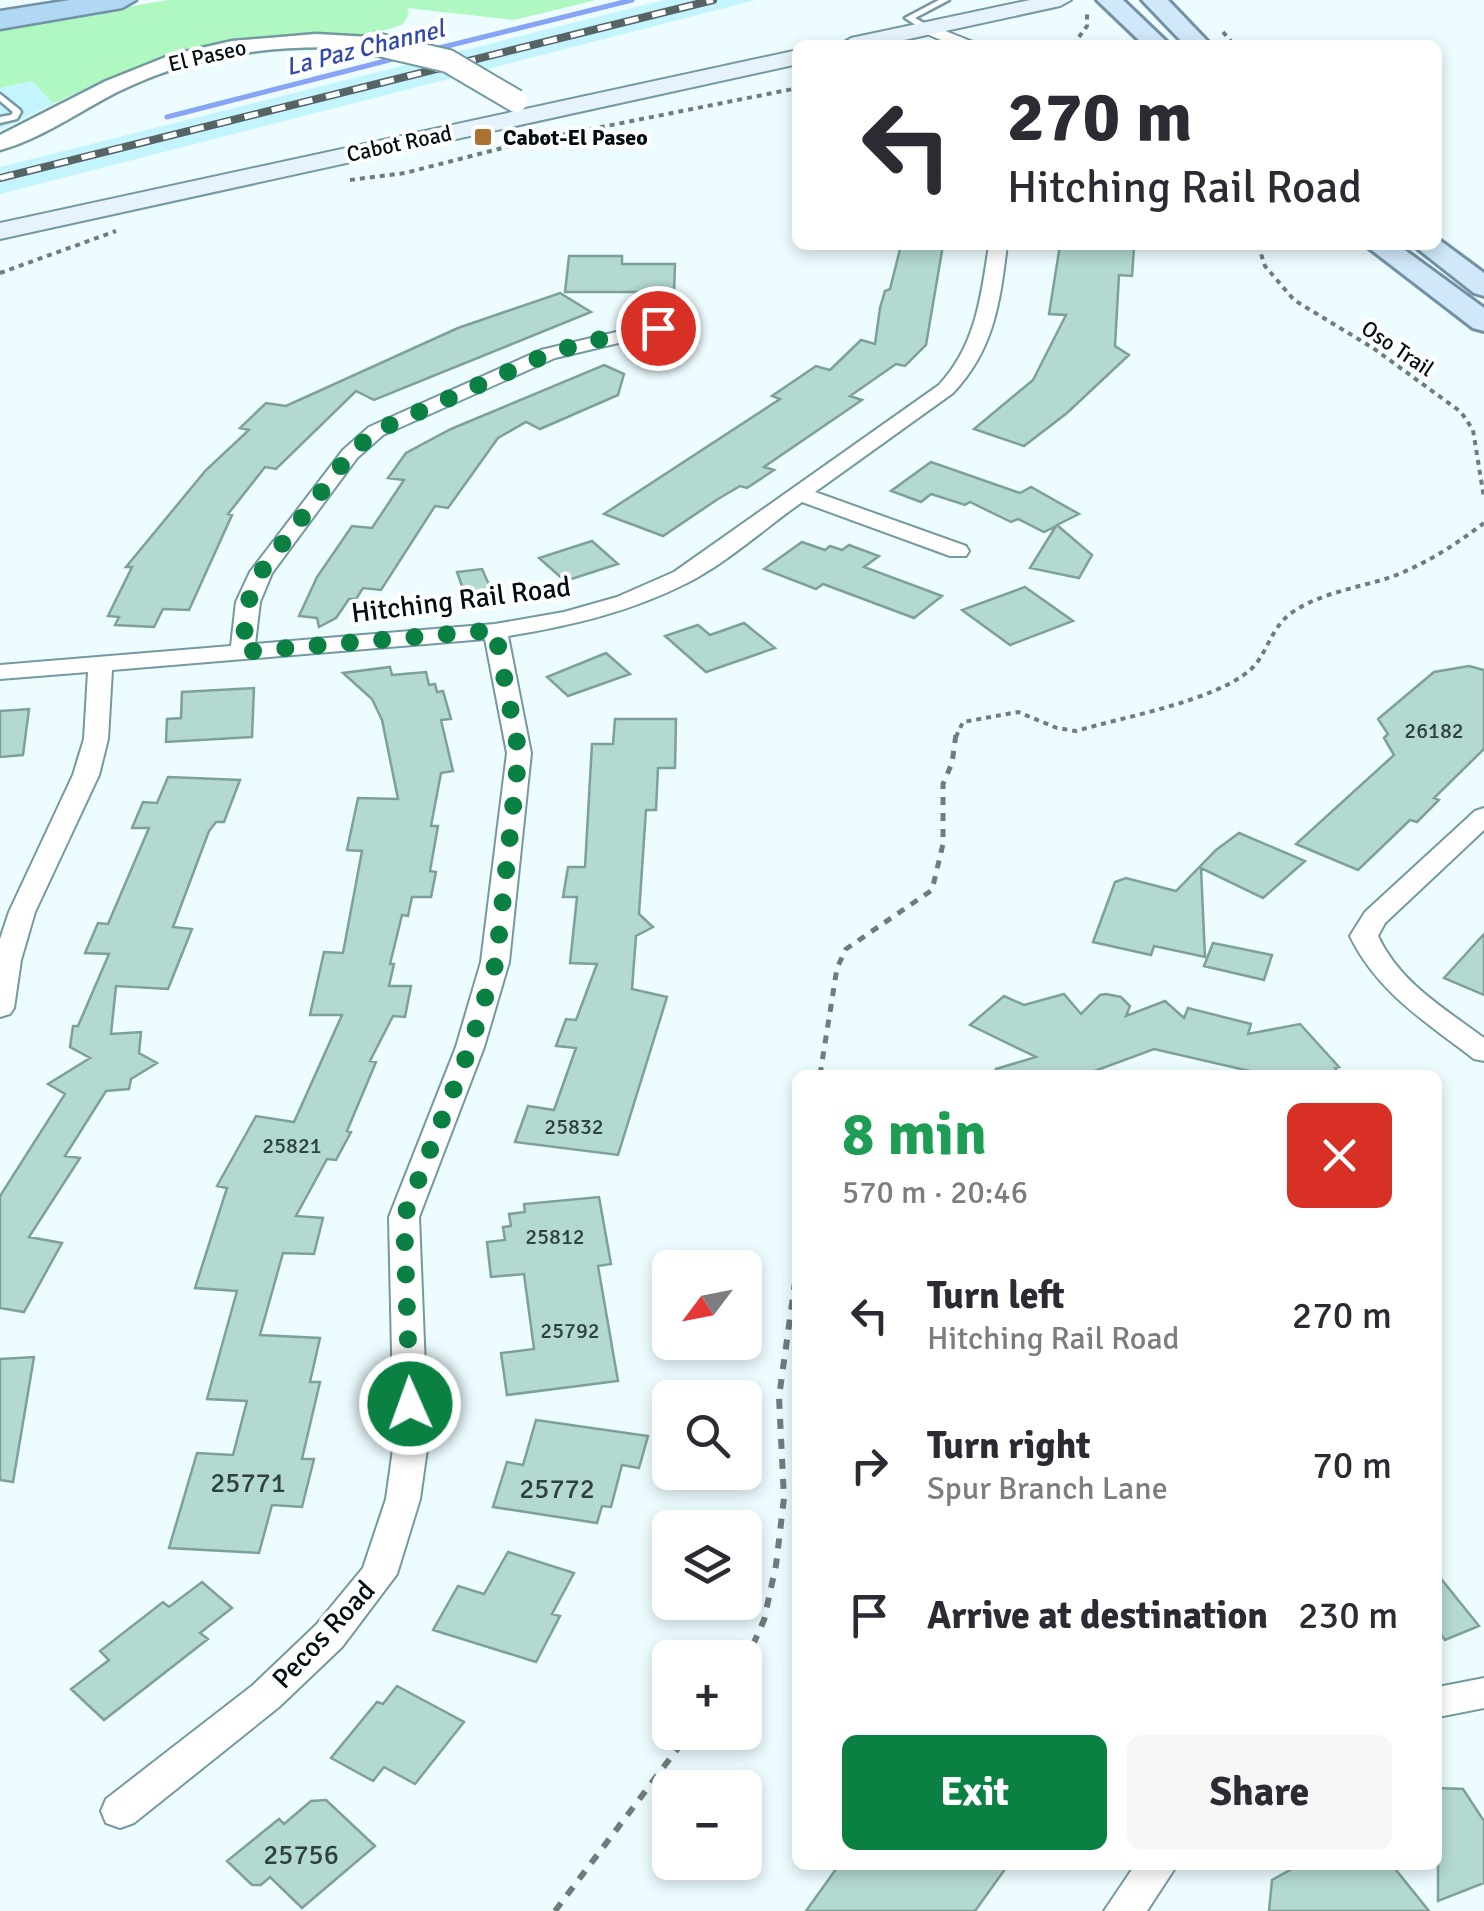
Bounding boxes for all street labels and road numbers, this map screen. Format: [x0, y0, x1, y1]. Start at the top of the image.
street label: El Paseo [166, 33, 249, 78]
street label: Cabot Road [344, 119, 454, 168]
street label: Oso Trail [1356, 314, 1439, 382]
street label: Hitching Rail Road [349, 570, 573, 630]
street label: Pecos Road [265, 1574, 382, 1696]

